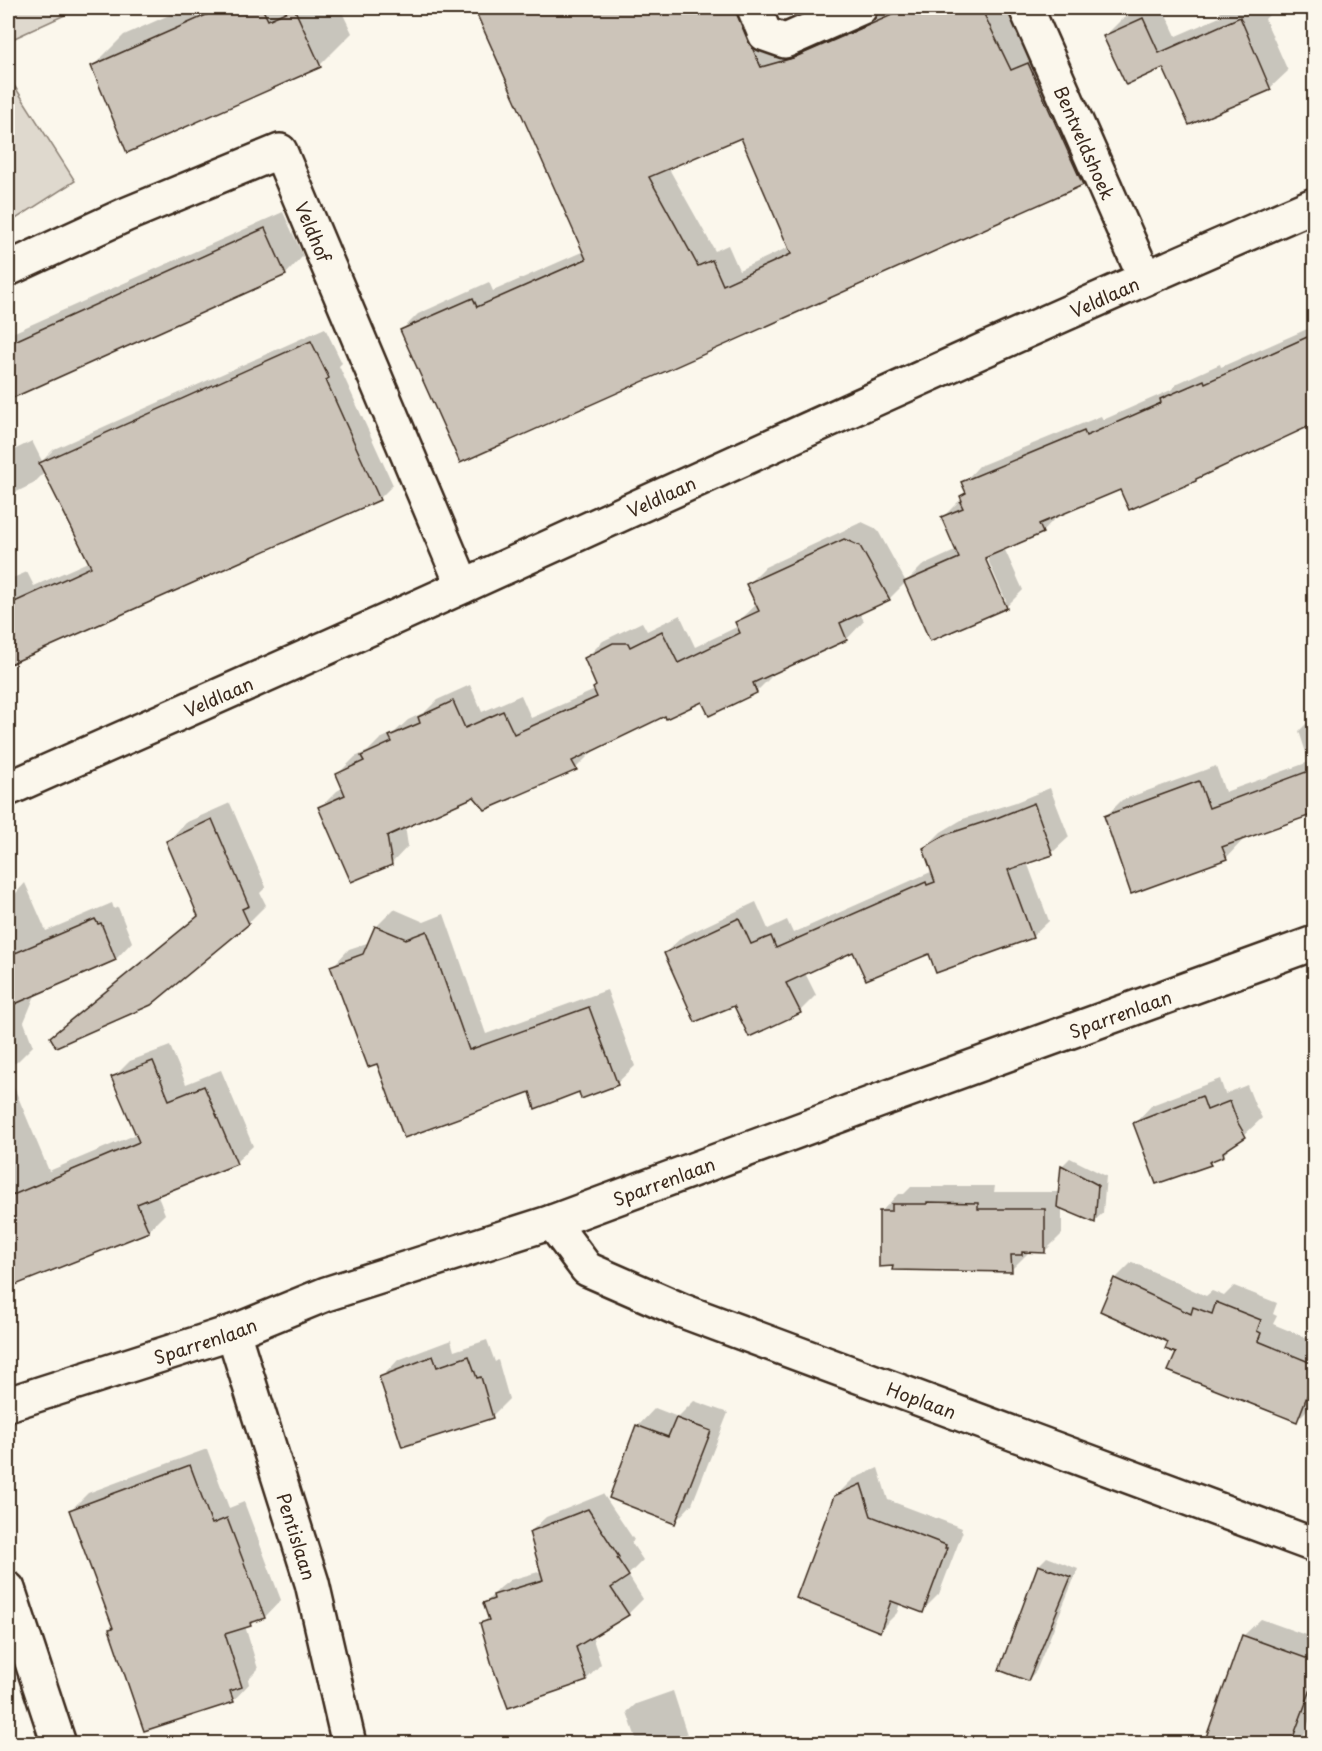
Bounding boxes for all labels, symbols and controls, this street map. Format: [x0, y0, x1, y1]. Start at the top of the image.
street label: Bentveldshoek [1048, 81, 1122, 204]
street label: Veldhof [289, 197, 339, 268]
street label: Veldlaan [1066, 269, 1143, 324]
street label: Veldlaan [622, 469, 700, 523]
street label: Veldlaan [179, 669, 257, 723]
street label: Sparrenlaan [1065, 982, 1175, 1044]
street label: Sparrenlaan [609, 1149, 719, 1212]
street label: Sparrenlaan [150, 1310, 261, 1370]
street label: Hoplaan [883, 1374, 960, 1425]
street label: Pentislaan [271, 1489, 324, 1583]

